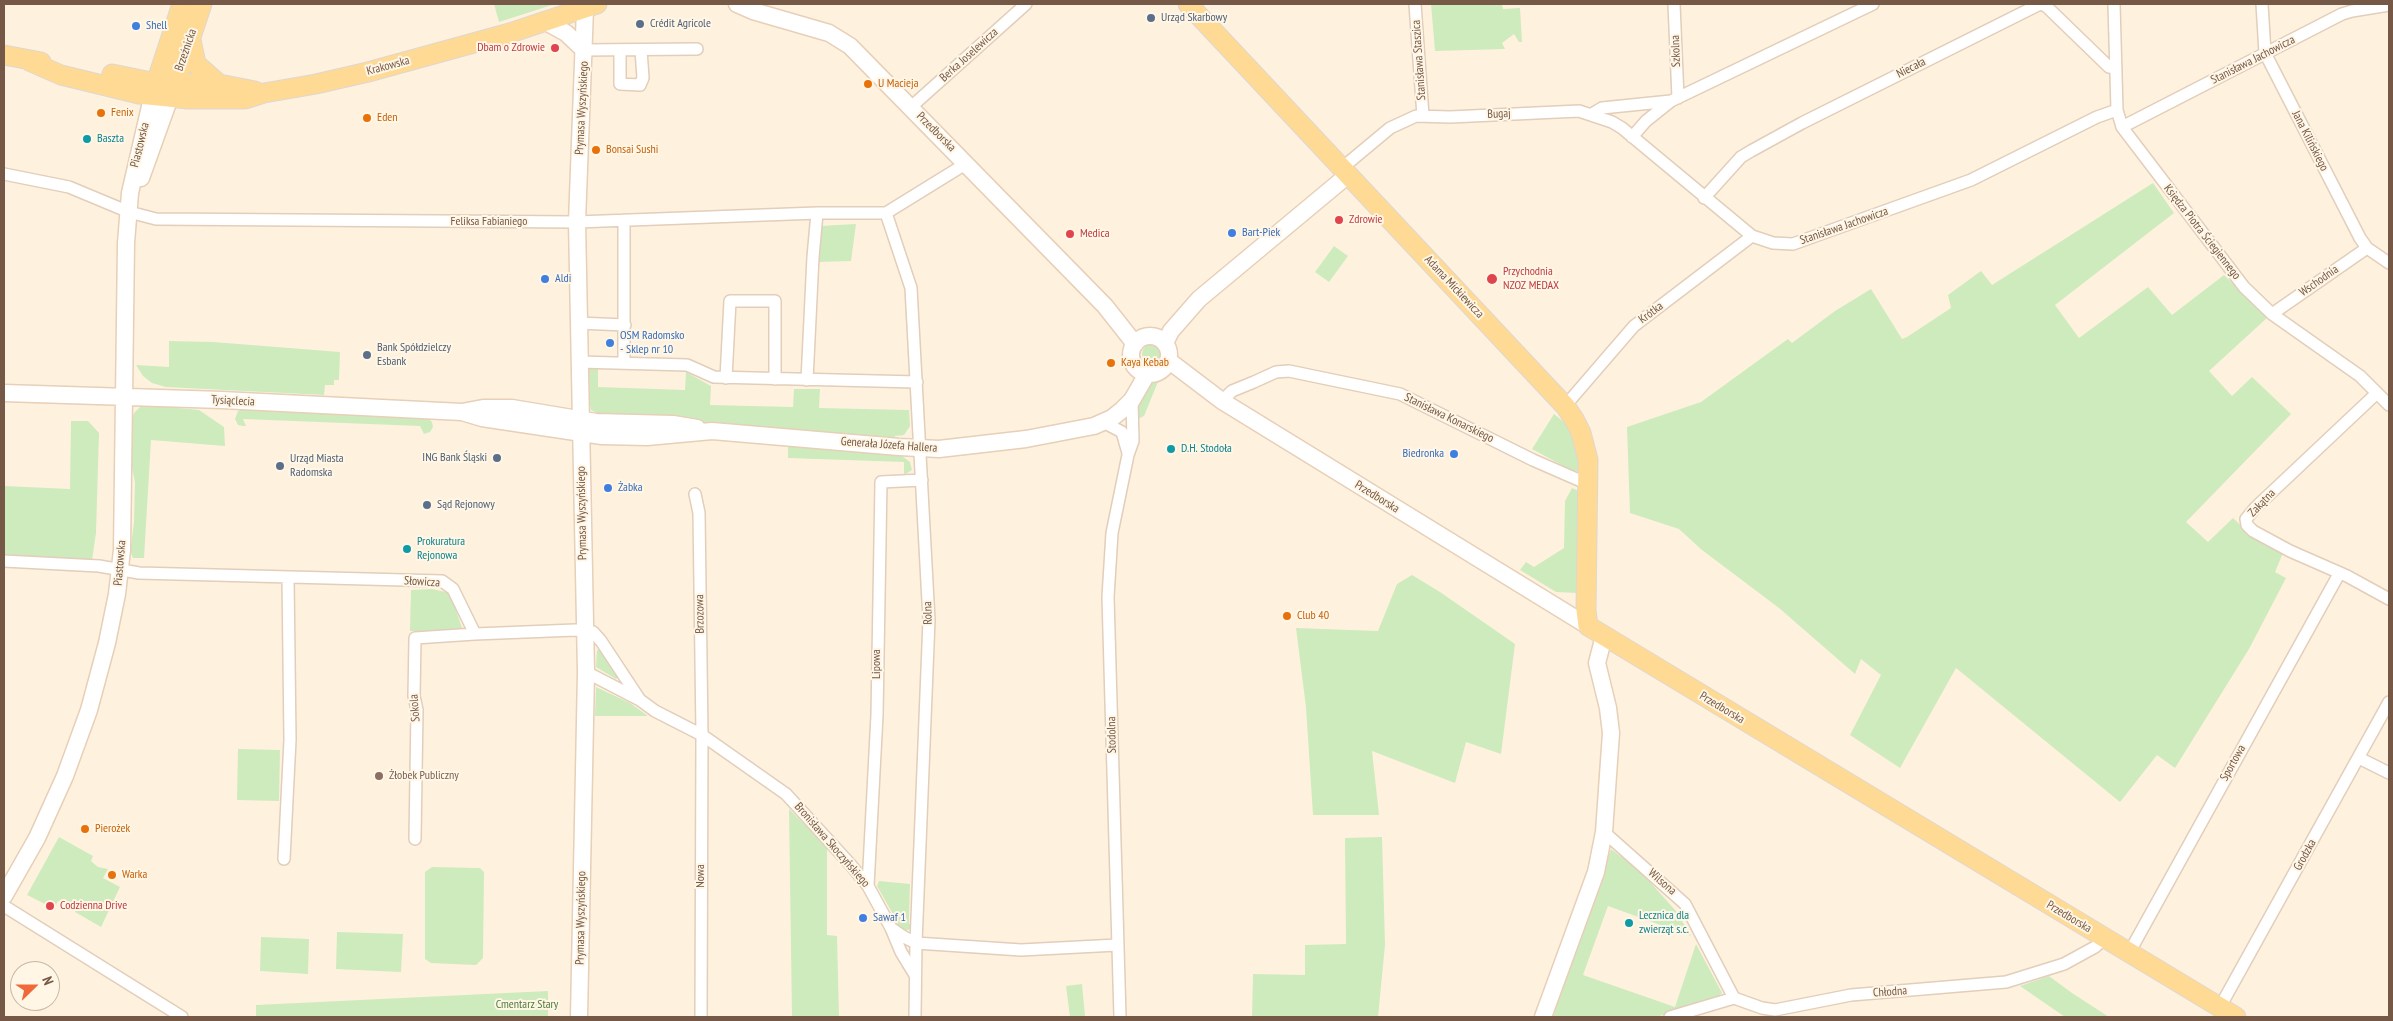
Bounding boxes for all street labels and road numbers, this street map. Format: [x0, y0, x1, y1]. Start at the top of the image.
street label: Stanisława Staszica [1409, 19, 1429, 101]
street label: Berka Joselewicza [937, 25, 1001, 85]
street label: Brzeźnicka [172, 27, 200, 73]
street label: Stanisława Jachowicza [2209, 33, 2297, 87]
street label: Szkolna [1668, 35, 1684, 67]
street label: Krakowska [365, 53, 411, 79]
street label: Niecała [1894, 55, 1928, 81]
street label: Prymasa Wyszyńskiego [572, 61, 592, 155]
street label: Bugaj [1487, 106, 1511, 122]
street label: Jana Kilińskiego [2289, 108, 2331, 174]
street label: Przedborska [913, 109, 959, 155]
street label: Piastowska [127, 121, 153, 169]
street label: Księdza Piotra Ściegiennego [2160, 182, 2244, 282]
street label: Stanisława Jachowicza [1798, 204, 1890, 248]
street label: Feliksa Fabianiego [451, 215, 527, 229]
street label: Adama Mickiewicza [1421, 253, 1487, 321]
street label: Wschodnia [2297, 262, 2341, 300]
street label: Krótka [1636, 299, 1666, 327]
street label: Stanisława Konarskiego [1402, 390, 1496, 446]
street label: Tysiąclecia [211, 393, 255, 409]
street label: Generała Józefa Hallera [840, 434, 938, 456]
street label: Prymasa Wyszyńskiego [574, 466, 590, 560]
street label: Przedborska [1352, 478, 1402, 516]
street label: Zakątna [2245, 486, 2279, 520]
street label: Piastowska [111, 540, 129, 586]
street label: Słowicza [404, 574, 440, 590]
street label: Brzozowa [692, 594, 708, 634]
street label: Rolna [921, 601, 935, 625]
street label: Lipowa [870, 649, 884, 679]
street label: Przedborska [1697, 689, 1747, 727]
street label: Sokola [407, 694, 423, 722]
street label: Stodolna [1104, 716, 1120, 754]
street label: Sportowa [2217, 742, 2249, 784]
street label: Bronisława Skoczyńskiego [791, 800, 873, 890]
street label: Grodzka [2291, 837, 2319, 873]
street label: Nowa [694, 864, 708, 888]
street label: Wilsona [1645, 866, 1679, 898]
street label: Prymasa Wyszyńskiego [573, 871, 589, 965]
street label: Przedborska [2044, 898, 2094, 936]
street label: Chłodna [1873, 984, 1907, 1000]

